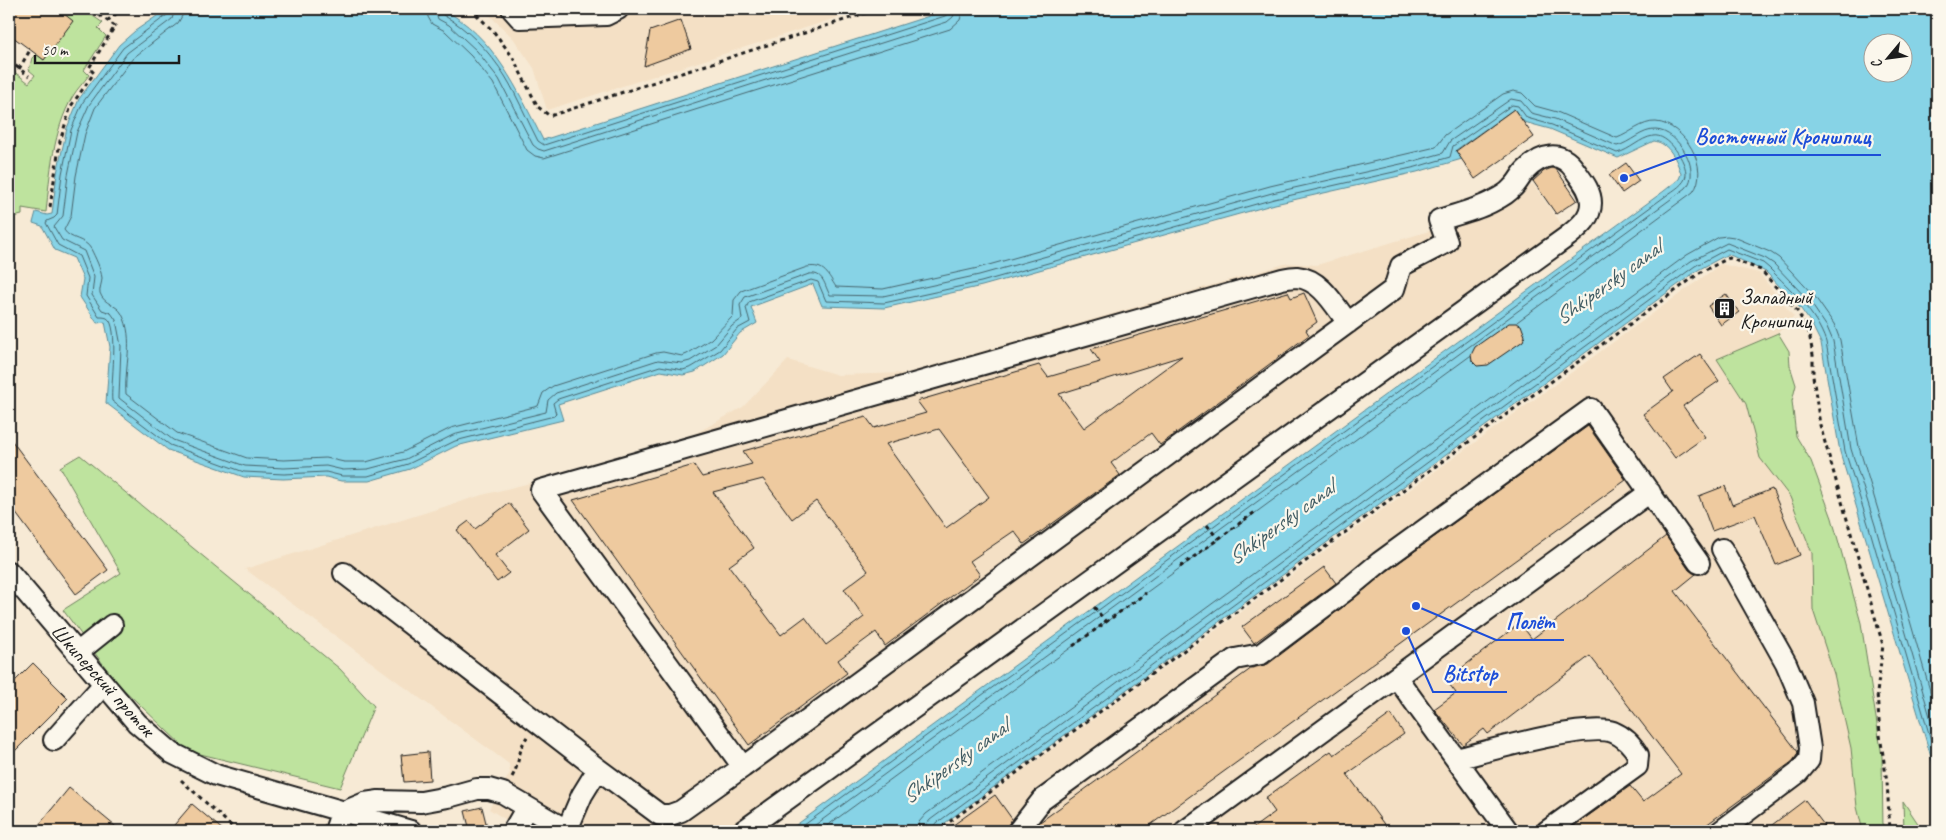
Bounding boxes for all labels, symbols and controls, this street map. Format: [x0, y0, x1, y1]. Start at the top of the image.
scale bar [35, 32, 179, 64]
north arrow [1864, 32, 1914, 82]
text: 50 m [42, 41, 69, 60]
text: С [1867, 55, 1886, 71]
callout: Восточный Кроншпиц [1686, 118, 1881, 155]
text: Восточный Кроншпиц [1695, 123, 1872, 151]
water label: Shkipersky canal [1549, 231, 1673, 331]
place label: Западный Кроншпиц [1740, 284, 1814, 334]
building icon: Западный Кроншпиц [1712, 297, 1736, 321]
water label: Shkipersky canal [1222, 471, 1346, 571]
callout: Полёт [1496, 603, 1564, 640]
text: Полёт [1506, 608, 1556, 636]
street label: Шкиперский проток [46, 618, 162, 743]
callout: Bitstop [1433, 655, 1507, 692]
text: Bitstop [1443, 660, 1499, 688]
water label: Shkipersky canal [896, 710, 1020, 810]

